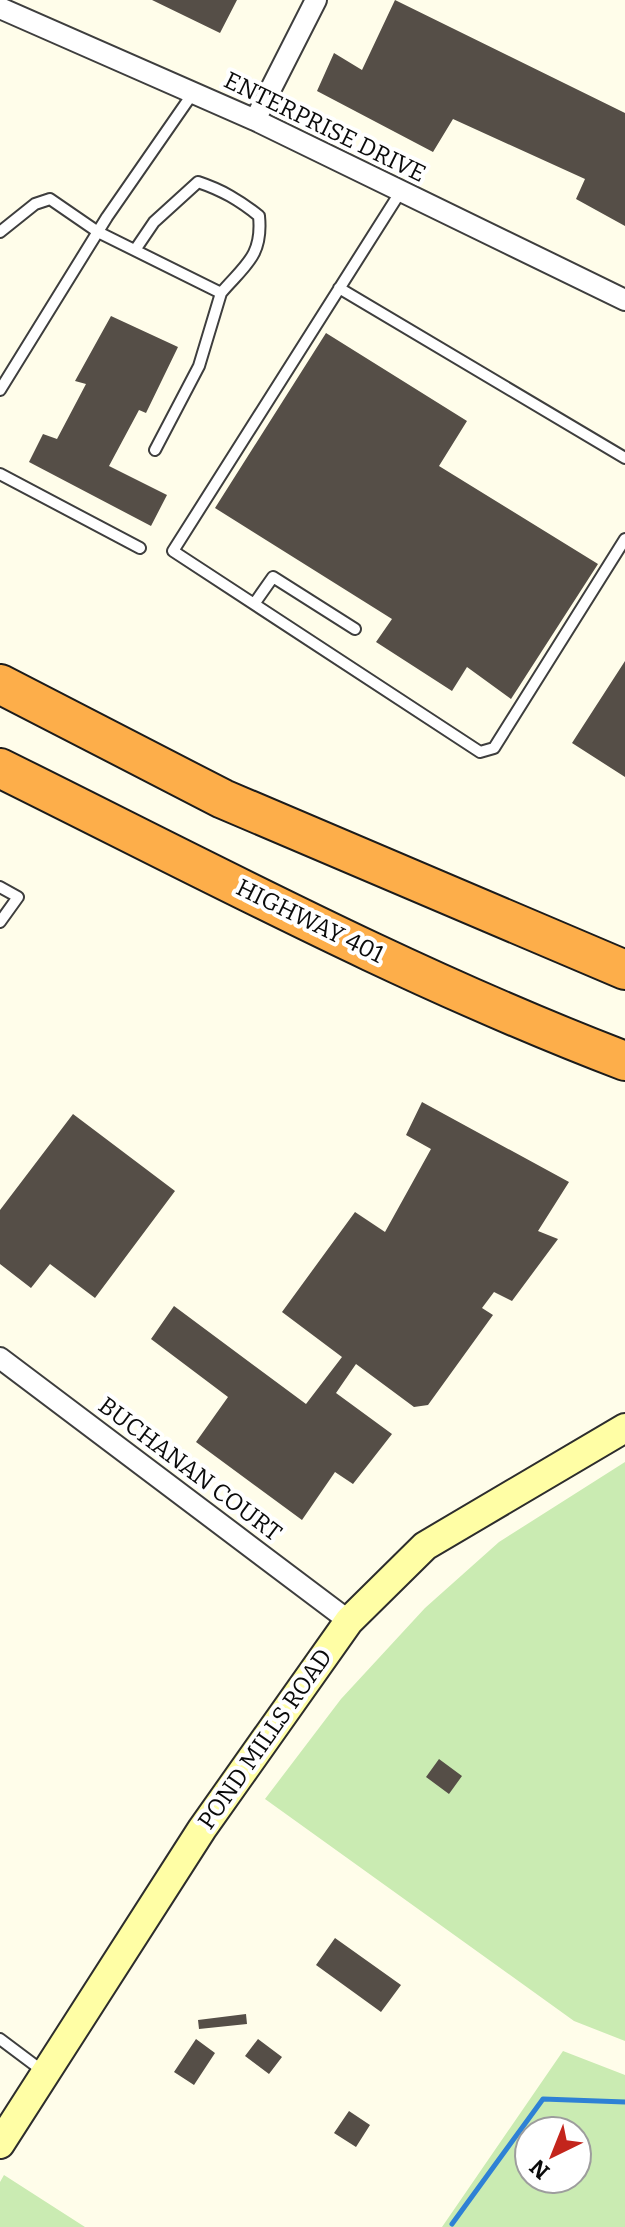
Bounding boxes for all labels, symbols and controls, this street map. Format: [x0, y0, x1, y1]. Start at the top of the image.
street label: ENTERPRISE DRIVE [220, 66, 430, 188]
street label: HIGHWAY 401 [232, 873, 388, 969]
street label: BUCHANAN COURT [93, 1391, 287, 1547]
street label: POND MILLS ROAD [192, 1643, 338, 1835]
north arrow [513, 2115, 593, 2195]
text: N [524, 2154, 555, 2185]

